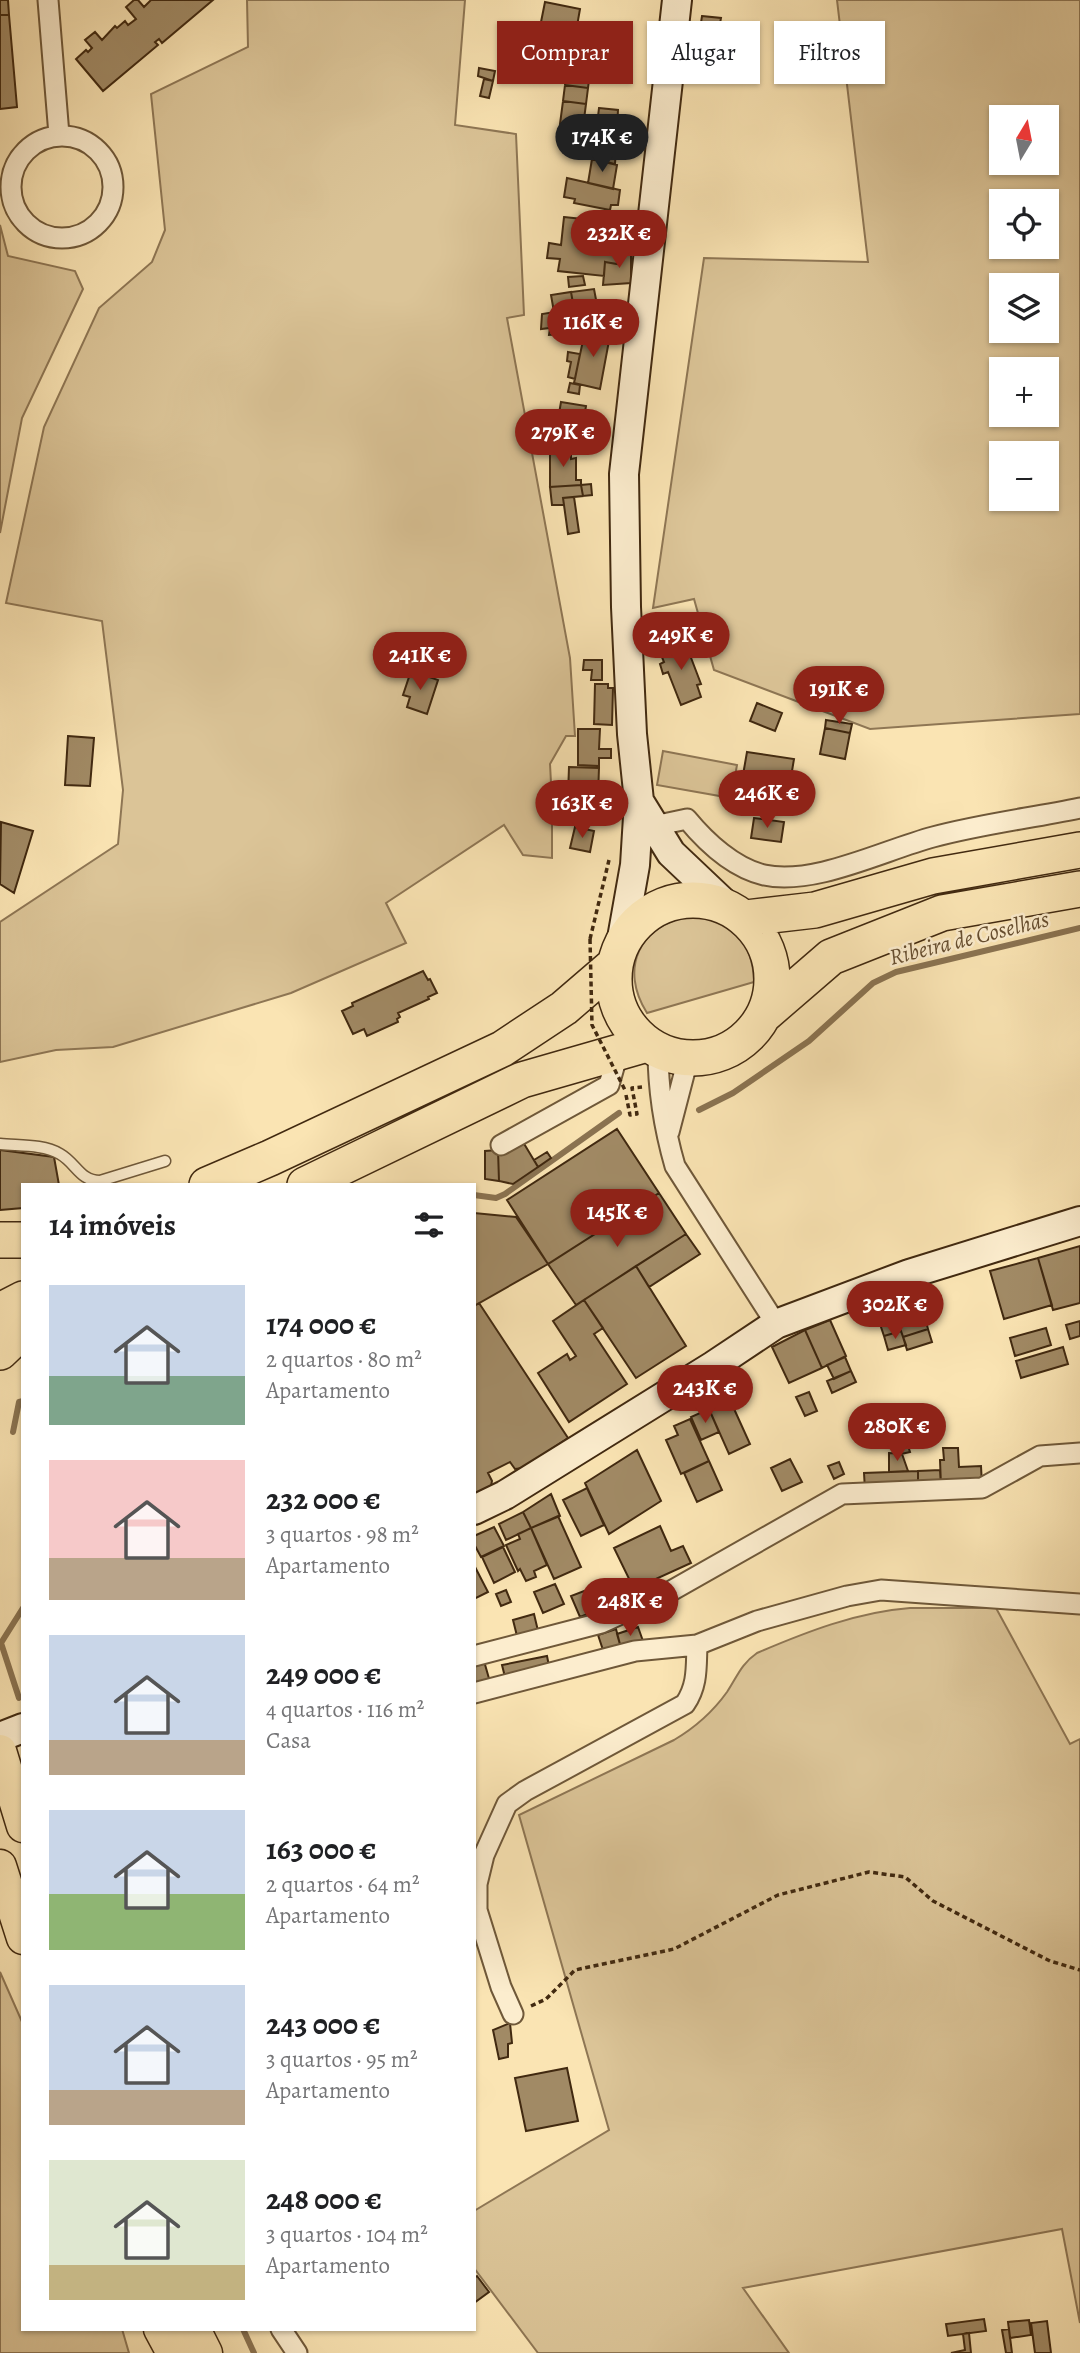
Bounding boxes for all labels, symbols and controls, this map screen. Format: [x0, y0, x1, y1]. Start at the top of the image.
chip: Comprar [497, 21, 633, 84]
chip: Alugar [647, 21, 760, 84]
chip: Filtros [774, 21, 885, 84]
north arrow [989, 105, 1059, 175]
map controls [989, 105, 1059, 511]
pin: 174K € [545, 114, 659, 174]
text: 174K € [571, 121, 633, 152]
button: locate [989, 189, 1059, 259]
pin: 232K € [562, 210, 676, 270]
text: 232K € [587, 217, 651, 248]
button: layers [989, 273, 1059, 343]
pin: 116K € [536, 300, 650, 359]
text: 116K € [563, 306, 623, 337]
button: + [989, 357, 1059, 427]
pin: 279K € [506, 410, 620, 469]
text: 279K € [531, 416, 595, 447]
button: − [989, 441, 1059, 511]
pin: 249K € [624, 612, 738, 672]
text: 249K € [649, 619, 713, 650]
pin: 241K € [363, 632, 477, 692]
text: 241K € [389, 639, 451, 670]
pin: 191K € [782, 666, 896, 726]
text: 191K € [809, 673, 869, 704]
pin: 246K € [710, 770, 824, 830]
text: 246K € [735, 777, 799, 808]
pin: 163K € [525, 780, 639, 840]
text: 163K € [551, 787, 613, 818]
water label: Ribeira de Coselhas [886, 903, 1052, 973]
pin: 145K € [560, 1190, 674, 1249]
text: 145K € [586, 1196, 648, 1227]
text: 14 imóveis [49, 1205, 176, 1245]
icon: filters [410, 1206, 448, 1244]
pin: 302K € [838, 1282, 952, 1341]
text: 302K € [863, 1288, 927, 1319]
text: 174 000 € [266, 1304, 377, 1344]
icon: home [105, 1313, 189, 1397]
text: 2 quartos · 80 m² [266, 1344, 422, 1375]
pin: 243K € [648, 1366, 762, 1425]
text: 243K € [673, 1372, 737, 1403]
text: Apartamento [266, 1375, 390, 1406]
pin: 280K € [840, 1404, 954, 1463]
text: 280K € [864, 1410, 930, 1441]
text: 232 000 € [266, 1479, 381, 1519]
icon: home [105, 1488, 189, 1572]
text: 3 quartos · 98 m² [266, 1519, 419, 1550]
text: Apartamento [266, 1550, 390, 1581]
pin: 248K € [573, 1578, 687, 1638]
text: 248K € [597, 1585, 663, 1616]
text: 249 000 € [266, 1654, 381, 1694]
icon: home [105, 1663, 189, 1747]
text: 4 quartos · 116 m² [266, 1694, 424, 1725]
text: Casa [266, 1725, 311, 1756]
text: 163 000 € [266, 1829, 377, 1869]
icon: home [105, 1838, 189, 1922]
text: 2 quartos · 64 m² [266, 1869, 420, 1900]
text: Apartamento [266, 1900, 390, 1931]
text: 243 000 € [266, 2004, 380, 2044]
icon: home [105, 2013, 189, 2097]
text: 3 quartos · 95 m² [266, 2044, 418, 2075]
text: Apartamento [266, 2075, 390, 2106]
text: 248 000 € [266, 2179, 382, 2219]
icon: home [105, 2188, 189, 2272]
text: 3 quartos · 104 m² [266, 2219, 428, 2250]
text: Apartamento [266, 2250, 390, 2281]

